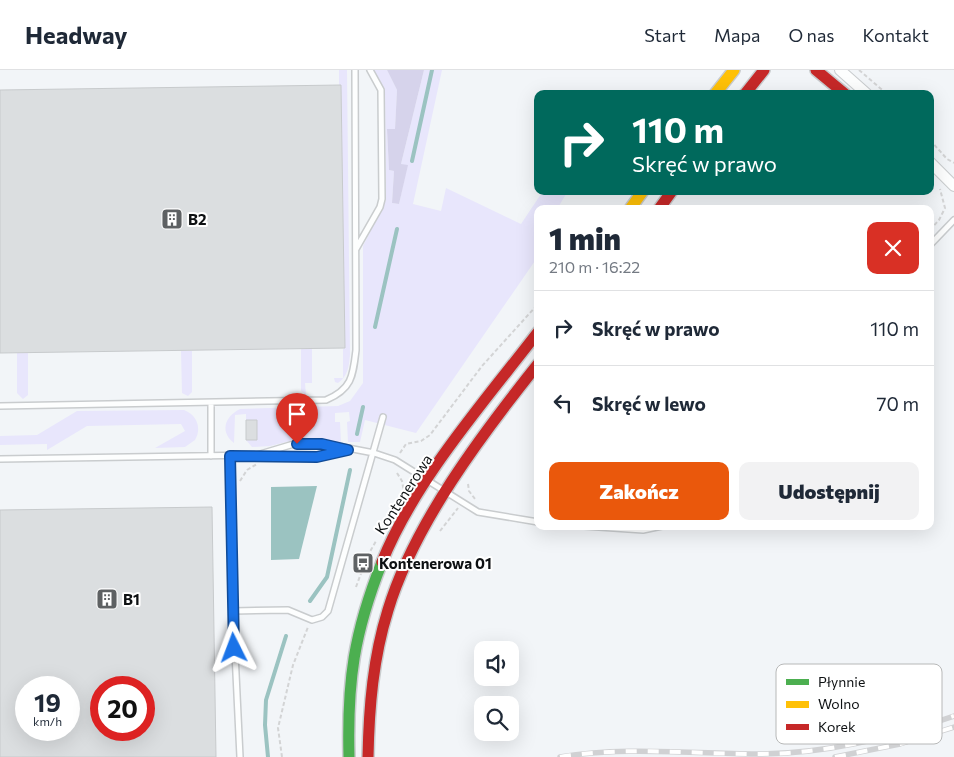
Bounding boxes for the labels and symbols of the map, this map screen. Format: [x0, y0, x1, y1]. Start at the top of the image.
building icon: B2 [160, 207, 184, 231]
place label: B2 [188, 210, 206, 228]
pin [276, 393, 318, 444]
street label: Kontenerowa [370, 451, 436, 537]
bus stop icon: Kontenerowa 01 [351, 551, 375, 575]
place label: Kontenerowa 01 [379, 554, 492, 572]
building icon: B1 [95, 587, 119, 611]
place label: B1 [123, 590, 140, 608]
position arrow [207, 621, 259, 673]
legend [776, 664, 942, 744]
text: Płynnie [818, 673, 865, 690]
speed limit sign: 20 [90, 676, 155, 741]
text: Wolno [818, 695, 860, 712]
text: Korek [818, 718, 856, 735]

